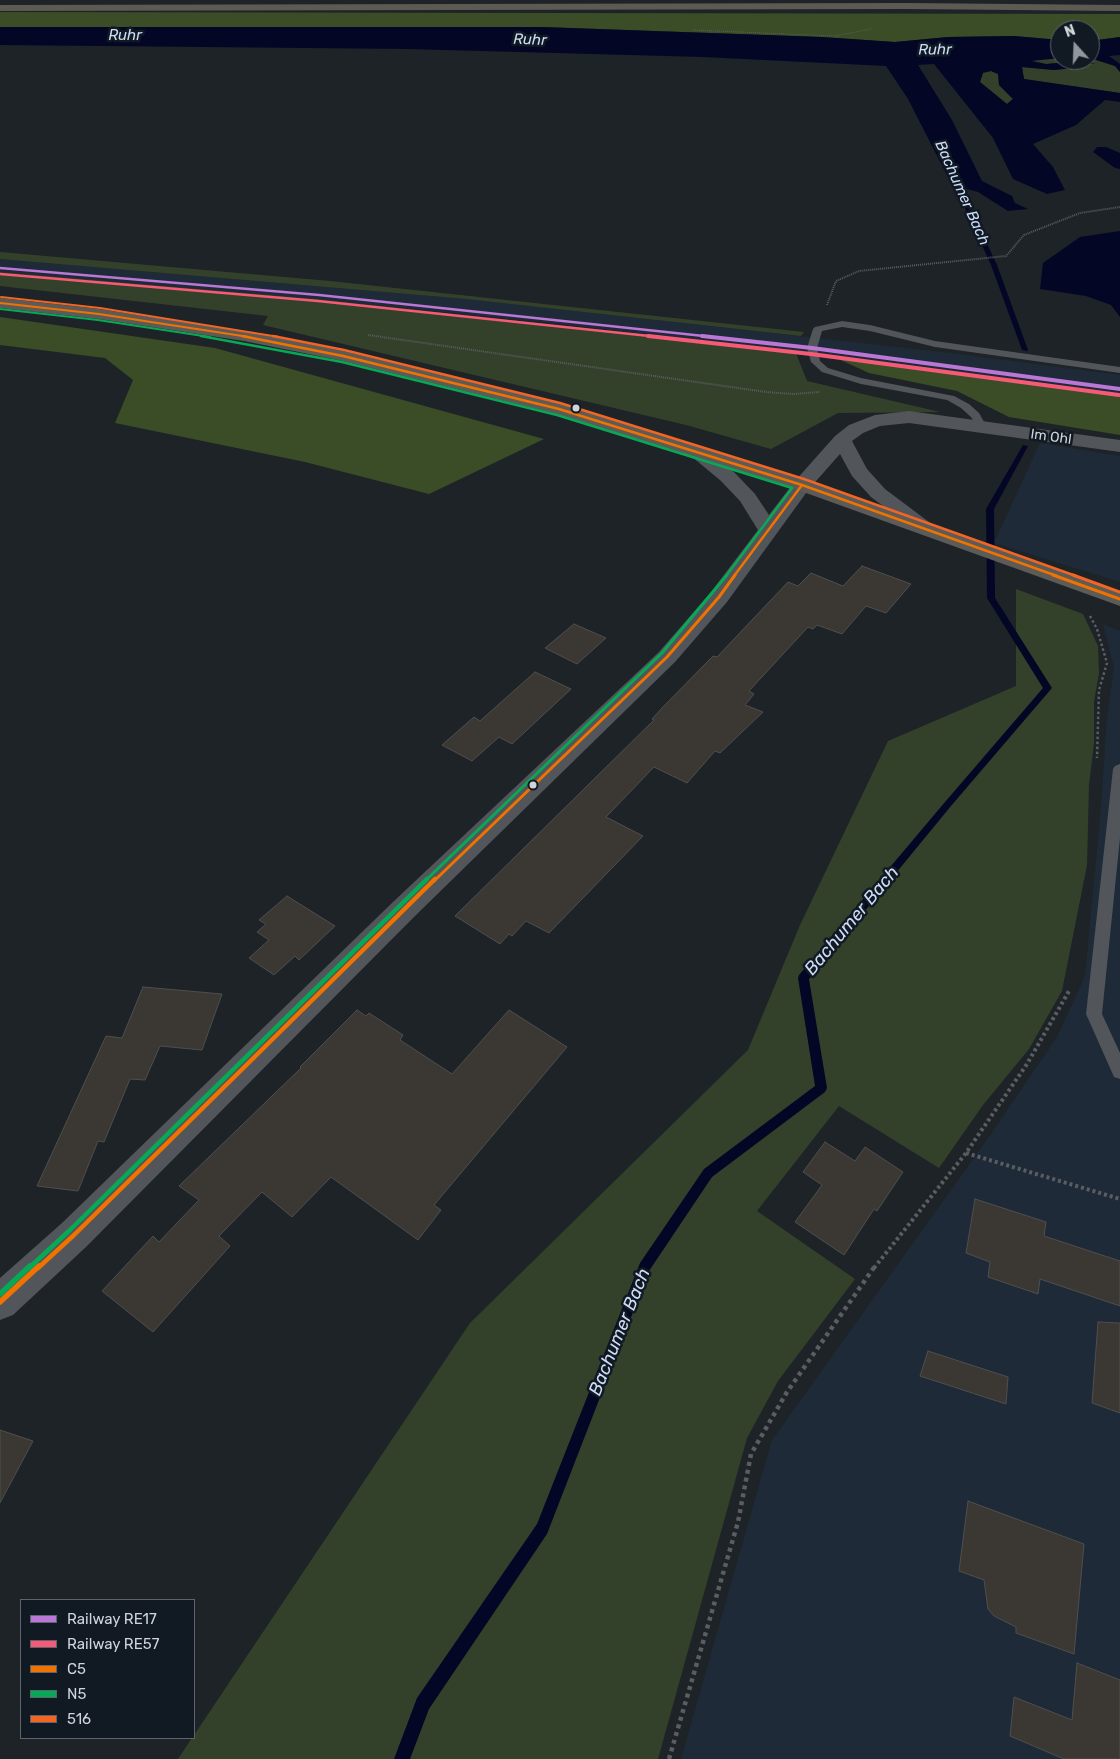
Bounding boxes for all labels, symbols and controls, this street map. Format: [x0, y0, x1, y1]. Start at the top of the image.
north arrow [1050, 20, 1100, 70]
text: N [1062, 22, 1078, 41]
water label: Ruhr [108, 27, 142, 45]
water label: Ruhr [513, 30, 547, 50]
water label: Ruhr [918, 41, 952, 59]
water label: Bachumer Bach [931, 138, 993, 248]
unlabelled marker [571, 403, 581, 413]
street label: Im Ohl [1029, 426, 1073, 448]
unlabelled marker [528, 780, 538, 790]
water label: Bachumer Bach [800, 862, 904, 980]
water label: Bachumer Bach [585, 1265, 655, 1399]
legend [20, 1599, 195, 1739]
text: Railway RE17 [67, 1610, 157, 1628]
text: Railway RE57 [67, 1635, 159, 1653]
text: C5 [67, 1660, 86, 1678]
text: N5 [67, 1685, 86, 1703]
text: 516 [67, 1710, 91, 1728]

